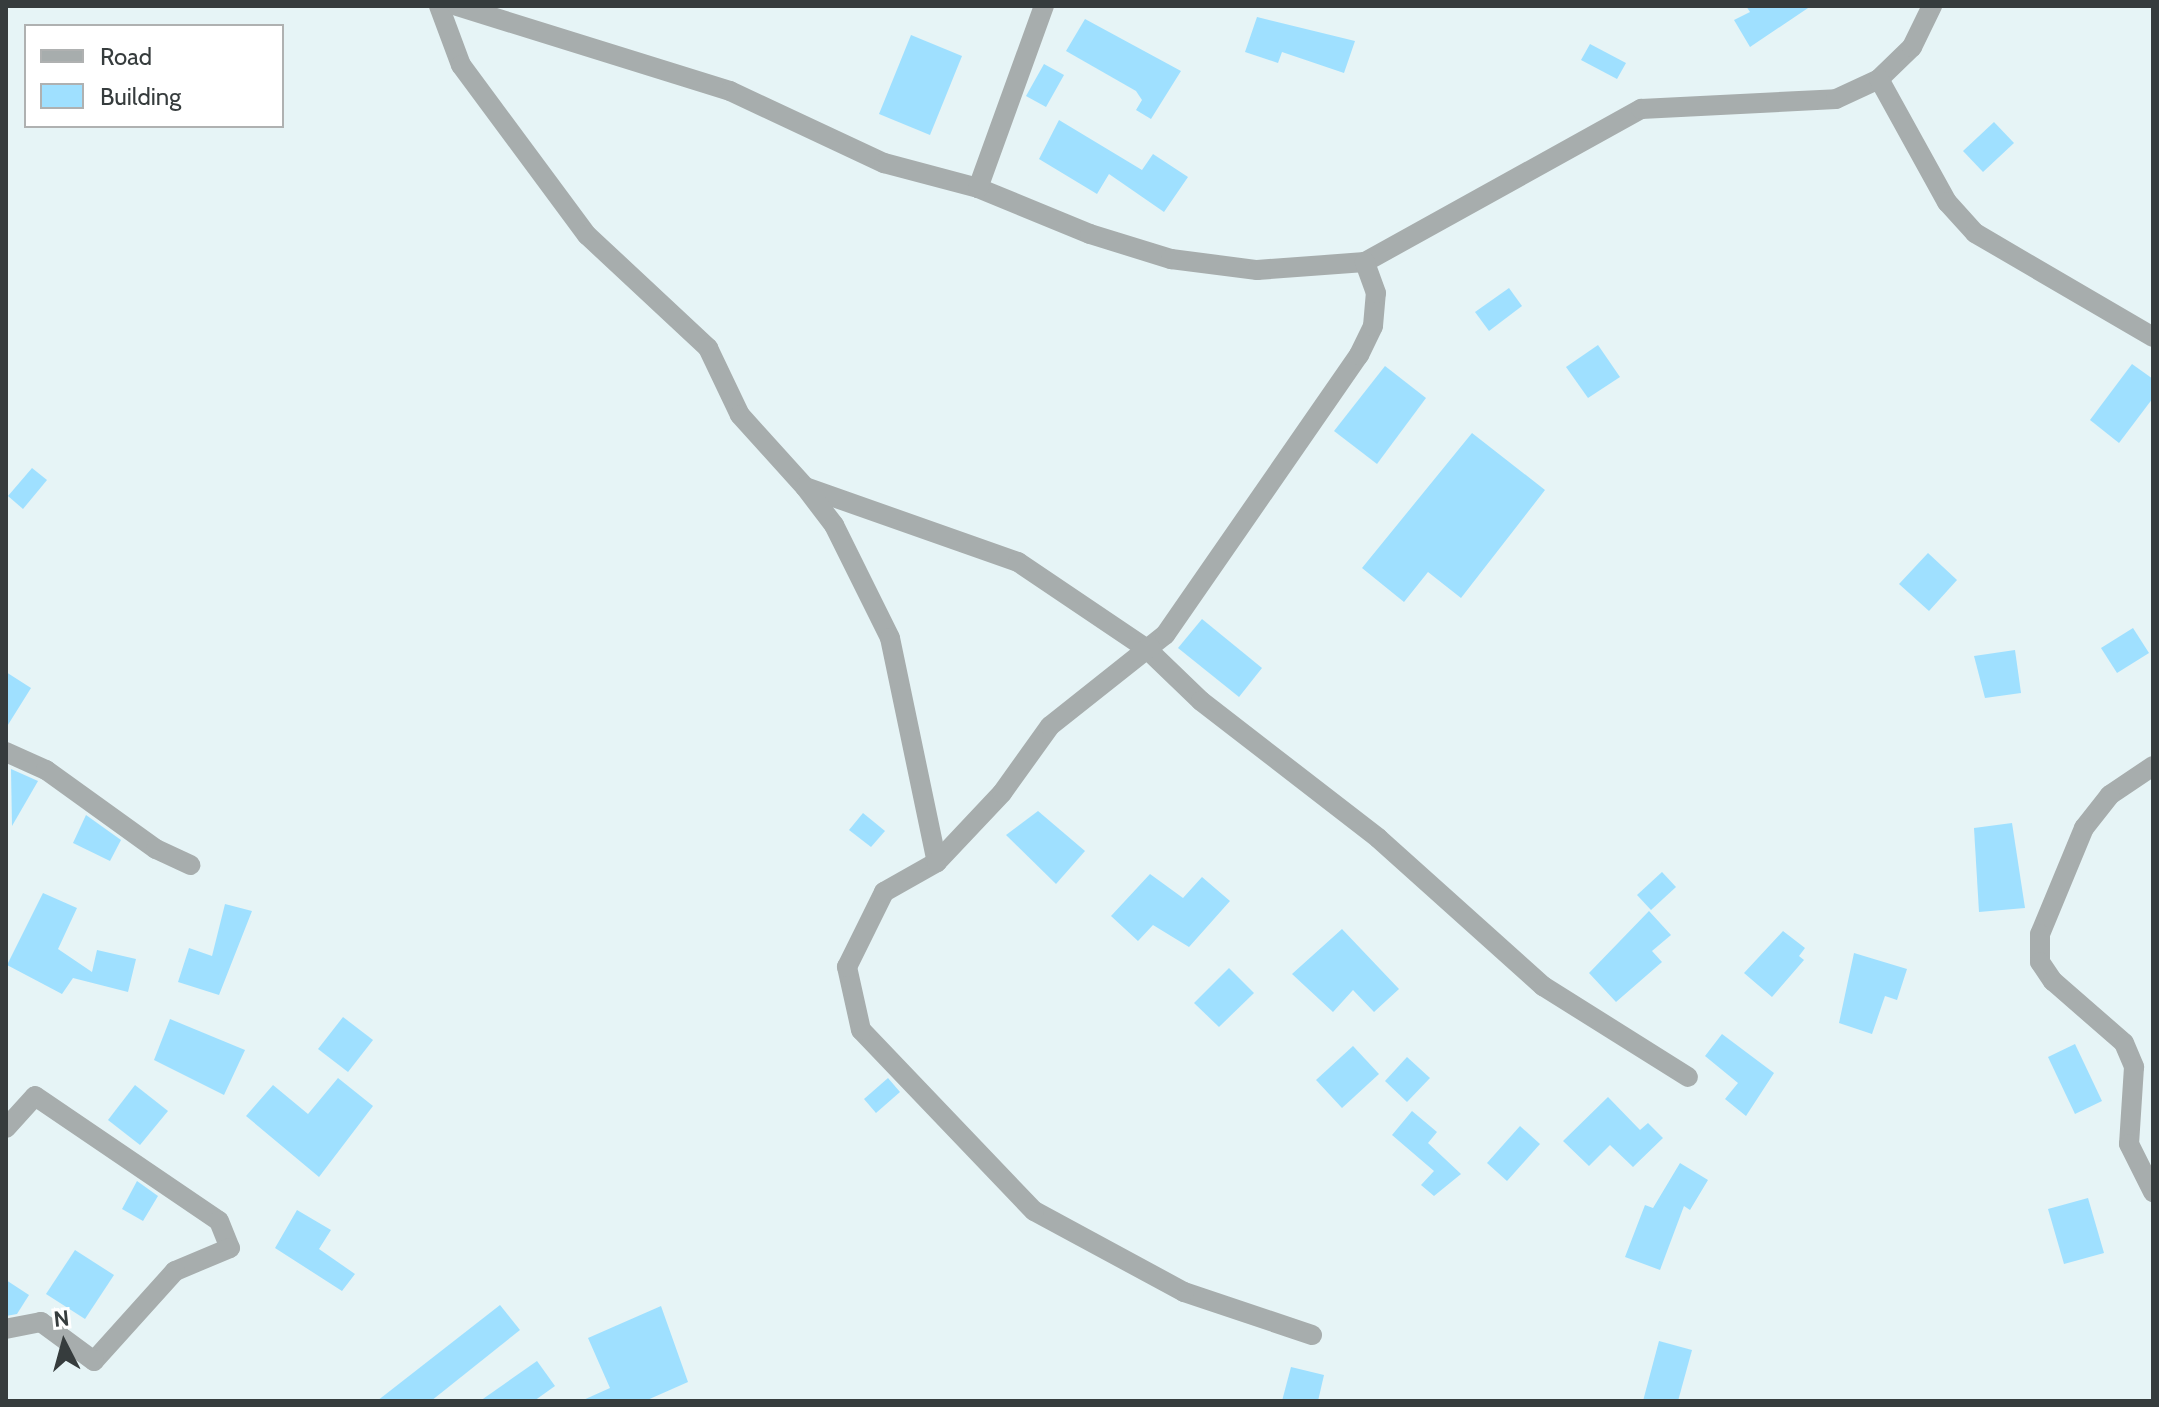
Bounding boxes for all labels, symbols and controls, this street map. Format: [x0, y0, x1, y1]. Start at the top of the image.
legend [24, 24, 284, 128]
text: Road [100, 42, 152, 71]
text: Building [100, 82, 181, 111]
north arrow [24, 1303, 104, 1383]
text: N [52, 1304, 71, 1333]

